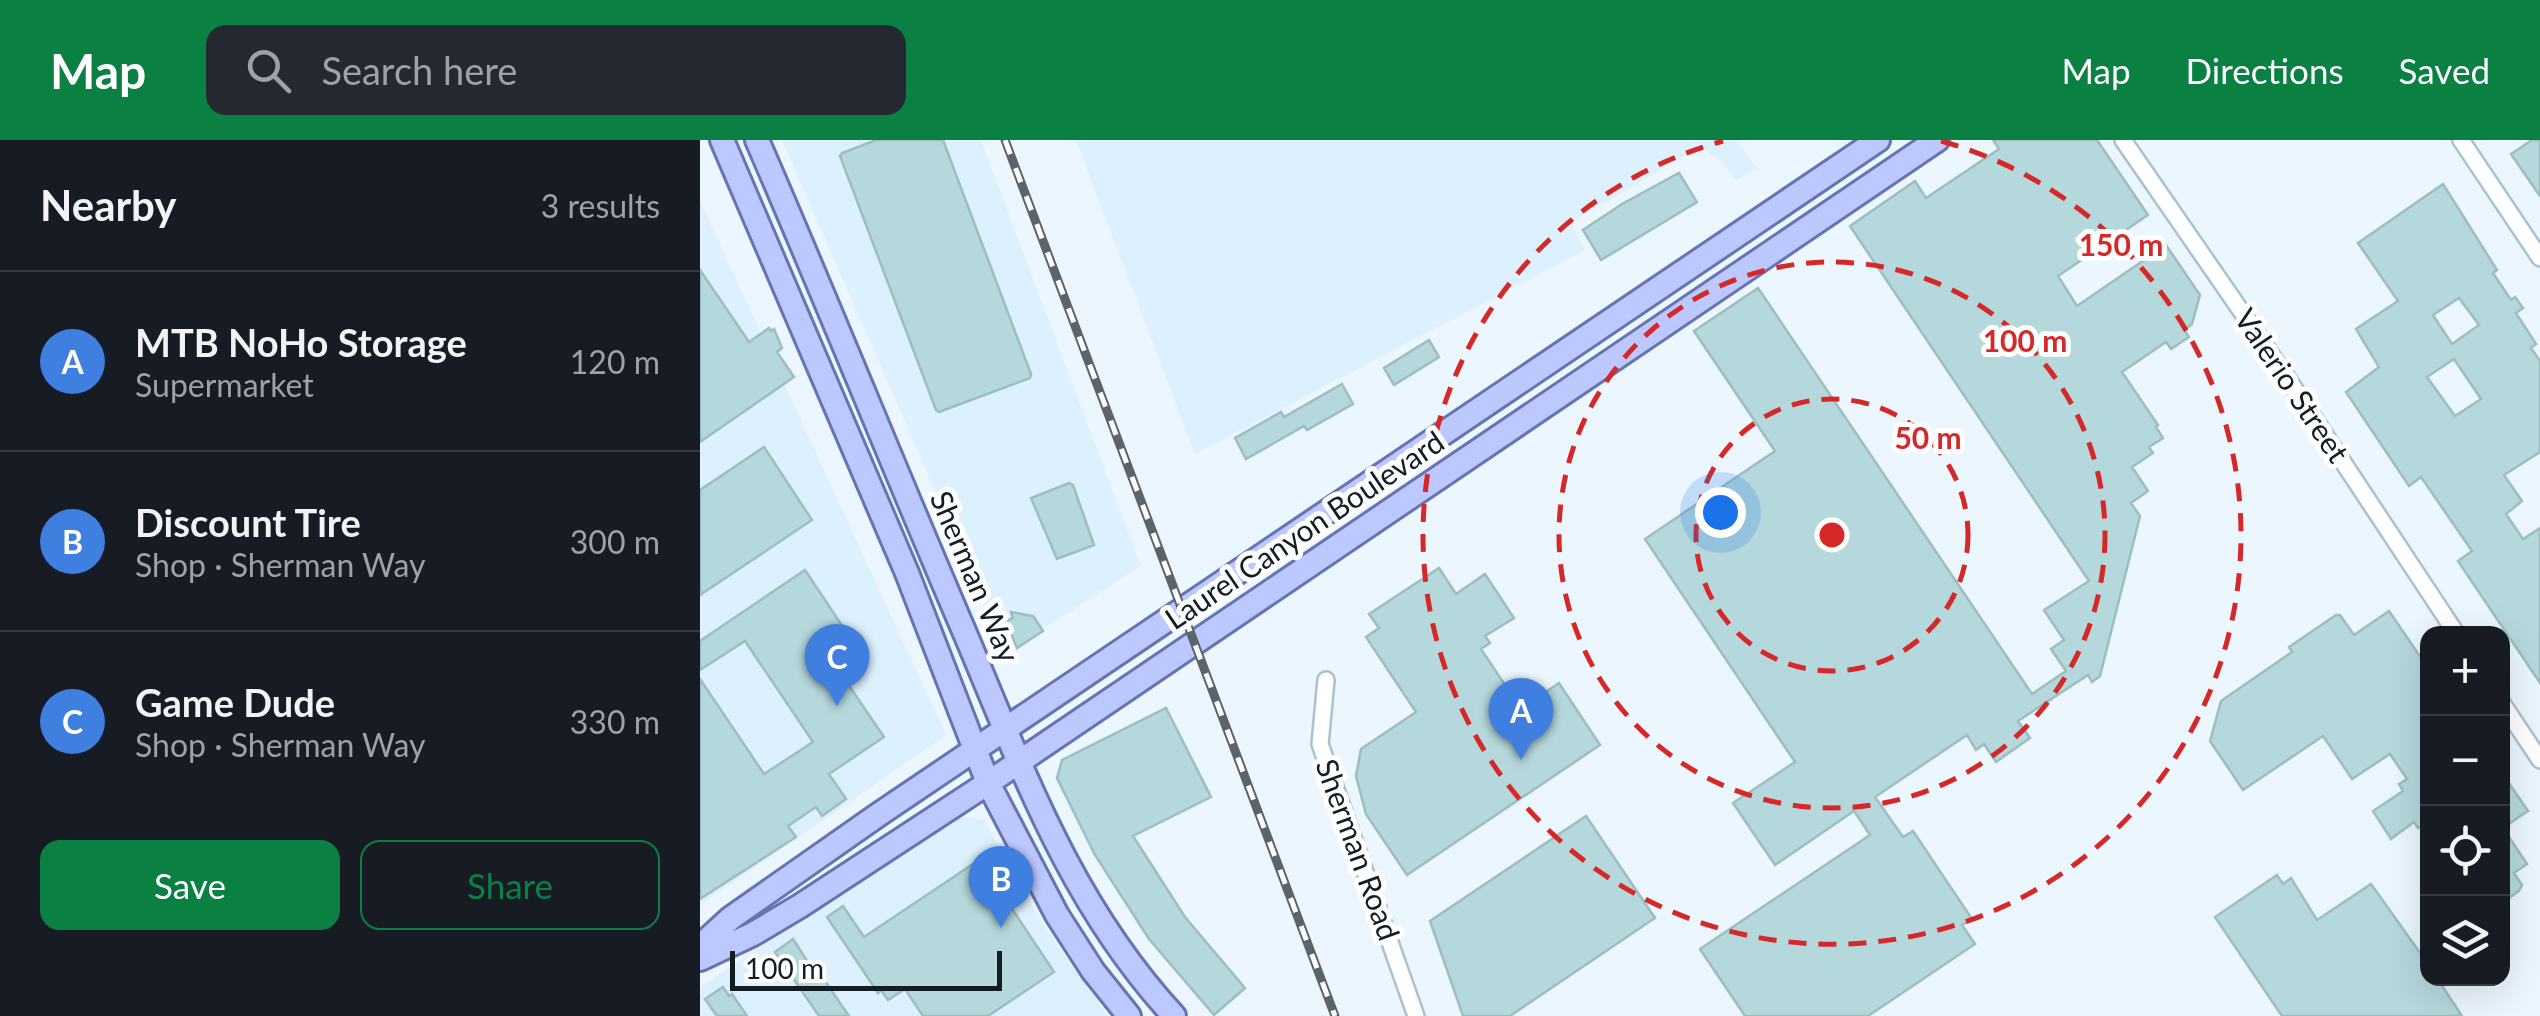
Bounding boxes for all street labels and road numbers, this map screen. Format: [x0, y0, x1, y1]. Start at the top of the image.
street label: Valerio Street [2228, 301, 2357, 469]
street label: Laurel Canyon Boulevard [1158, 423, 1450, 636]
street label: Sherman Way [924, 485, 1028, 668]
street label: Sherman Road [1309, 754, 1408, 945]

